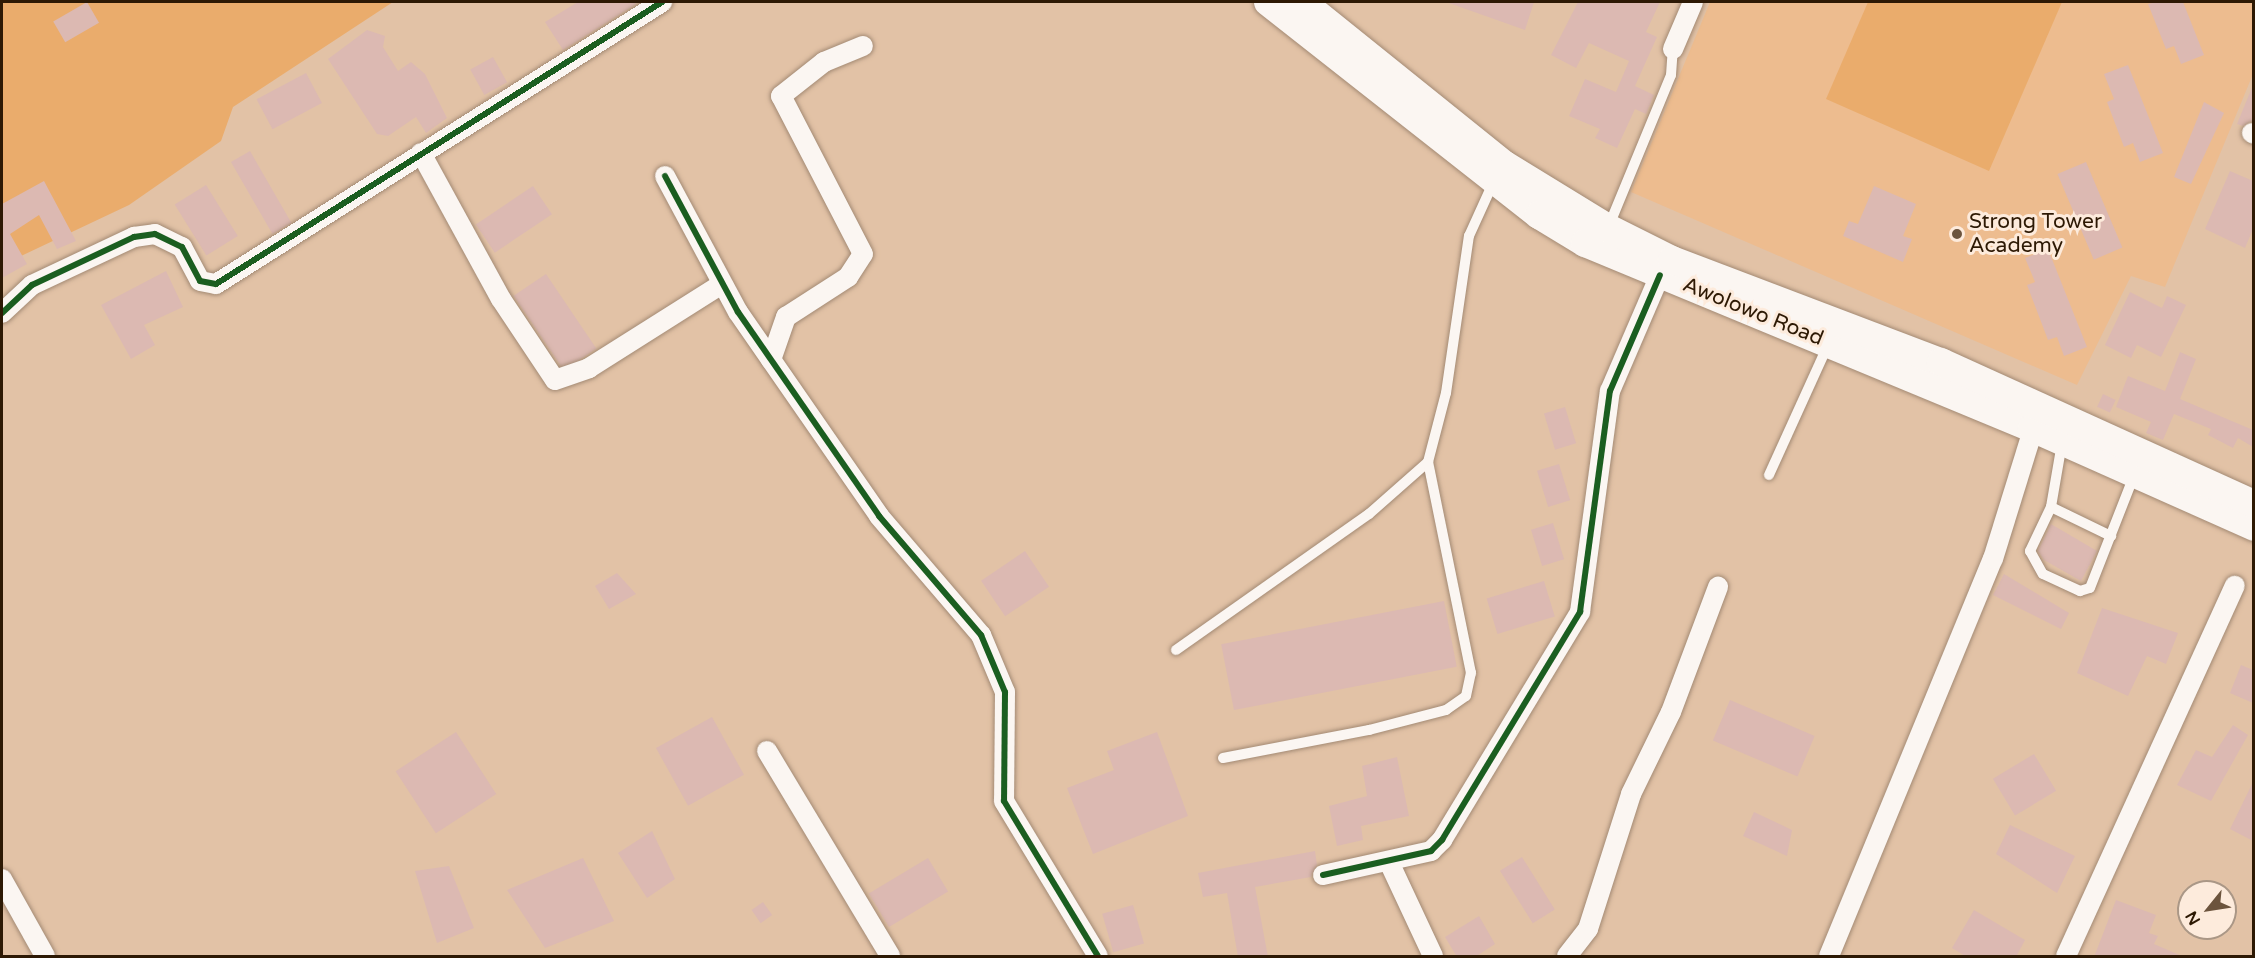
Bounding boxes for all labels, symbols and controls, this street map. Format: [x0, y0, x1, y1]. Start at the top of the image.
place label: Strong Tower Academy [1969, 209, 2102, 259]
marker: Strong Tower Academy [1950, 227, 1964, 241]
street label: Awolowo Road [1679, 272, 1827, 352]
north arrow [2177, 880, 2237, 940]
text: N [2181, 907, 2205, 929]

